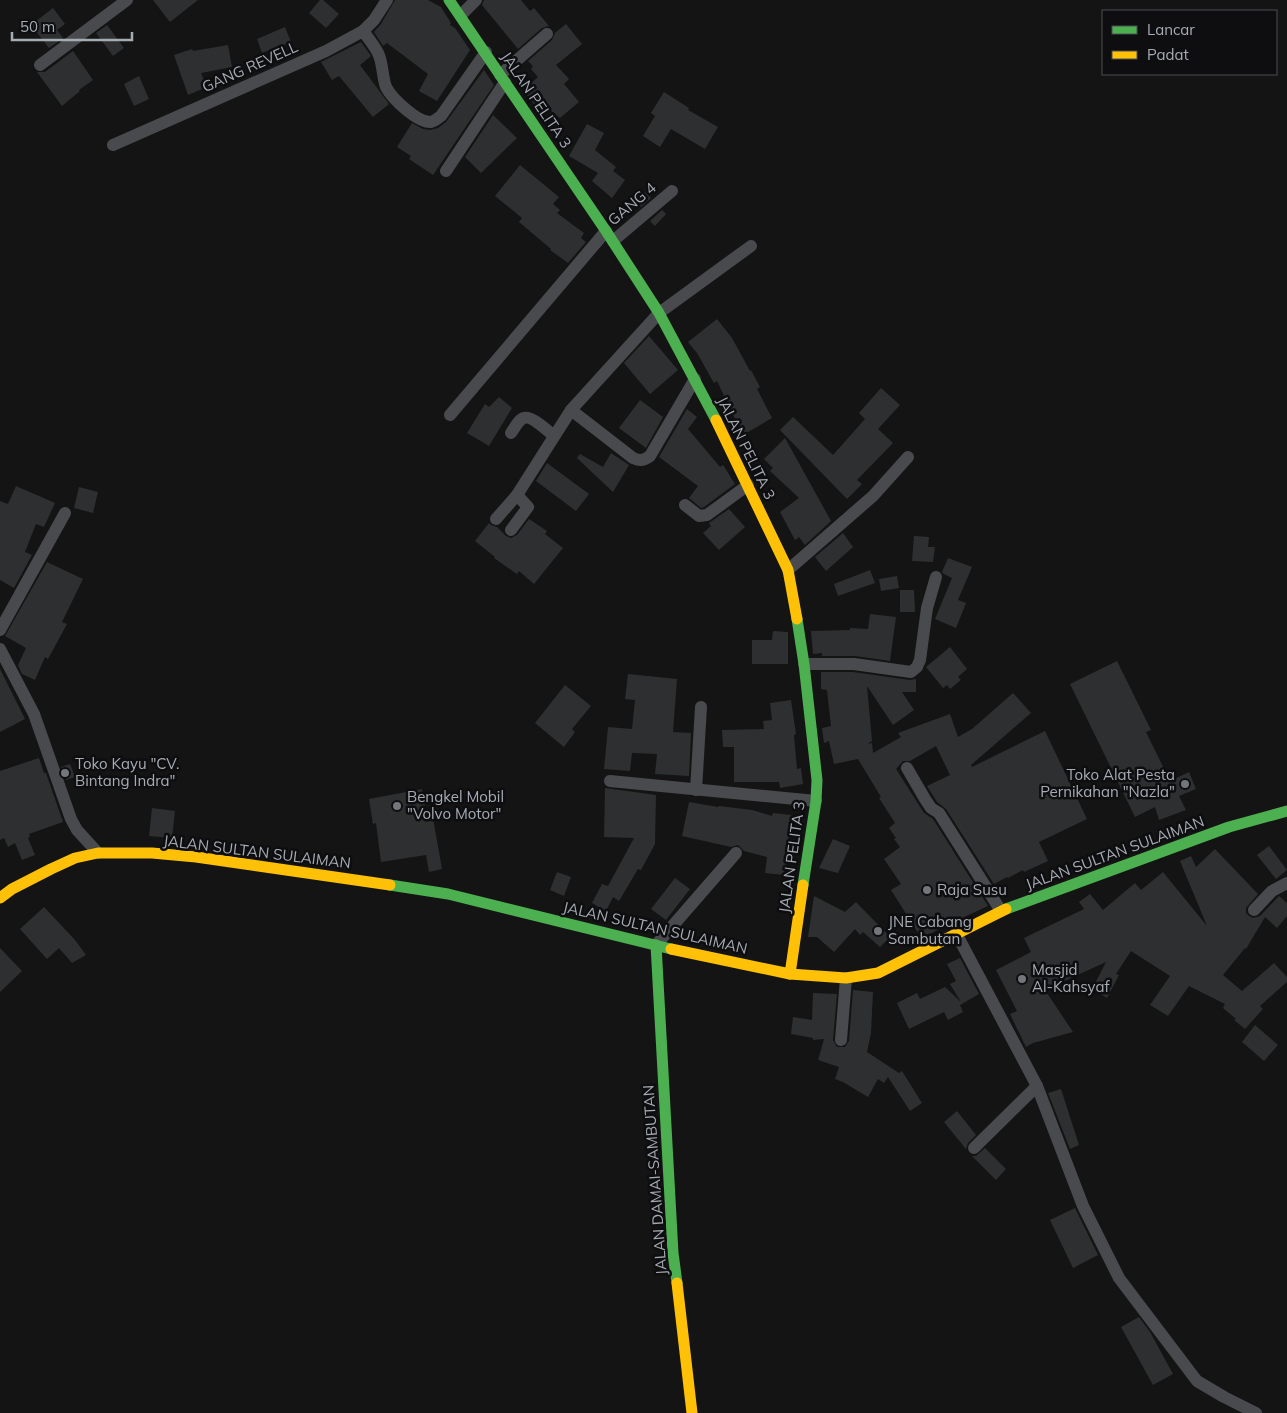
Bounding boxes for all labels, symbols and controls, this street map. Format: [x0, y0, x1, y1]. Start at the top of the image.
scale bar [12, 10, 132, 42]
legend [1102, 10, 1277, 75]
text: 50 m [20, 17, 55, 36]
text: Lancar [1147, 20, 1195, 39]
street label: GANG REVELL [199, 37, 301, 96]
text: Padat [1147, 45, 1189, 64]
street label: JALAN PELITA 3 [497, 48, 576, 152]
street label: GANG 4 [604, 178, 660, 229]
street label: JALAN PELITA 3 [713, 393, 780, 502]
place label: Toko Kayu "CV. Bintang Indra" [75, 754, 179, 790]
place label: Toko Alat Pesta Pernikahan "Nazla" [1040, 765, 1175, 801]
marker: Toko Kayu "CV. Bintang Indra" [59, 767, 71, 779]
marker: Toko Alat Pesta Pernikahan "Nazla" [1179, 778, 1191, 790]
place label: Bengkel Mobil "Volvo Motor" [407, 787, 504, 823]
marker: Bengkel Mobil "Volvo Motor" [391, 800, 403, 812]
street label: JALAN PELITA 3 [774, 800, 809, 914]
street label: JALAN SULTAN SULAIMAN [1023, 811, 1207, 894]
street label: JALAN SULTAN SULAIMAN [162, 831, 352, 872]
place label: Raja Susu [937, 880, 1007, 899]
marker: Raja Susu [921, 884, 933, 896]
street label: JALAN SULTAN SULAIMAN [561, 897, 749, 958]
place label: JNE Cabang Sambutan [888, 912, 972, 948]
marker: JNE Cabang Sambutan [872, 925, 884, 937]
place label: Masjid Al-Kahsyaf [1032, 960, 1110, 996]
marker: Masjid Al-Kahsyaf [1016, 973, 1028, 985]
street label: JALAN DAMAI-SAMBUTAN [638, 1084, 671, 1276]

